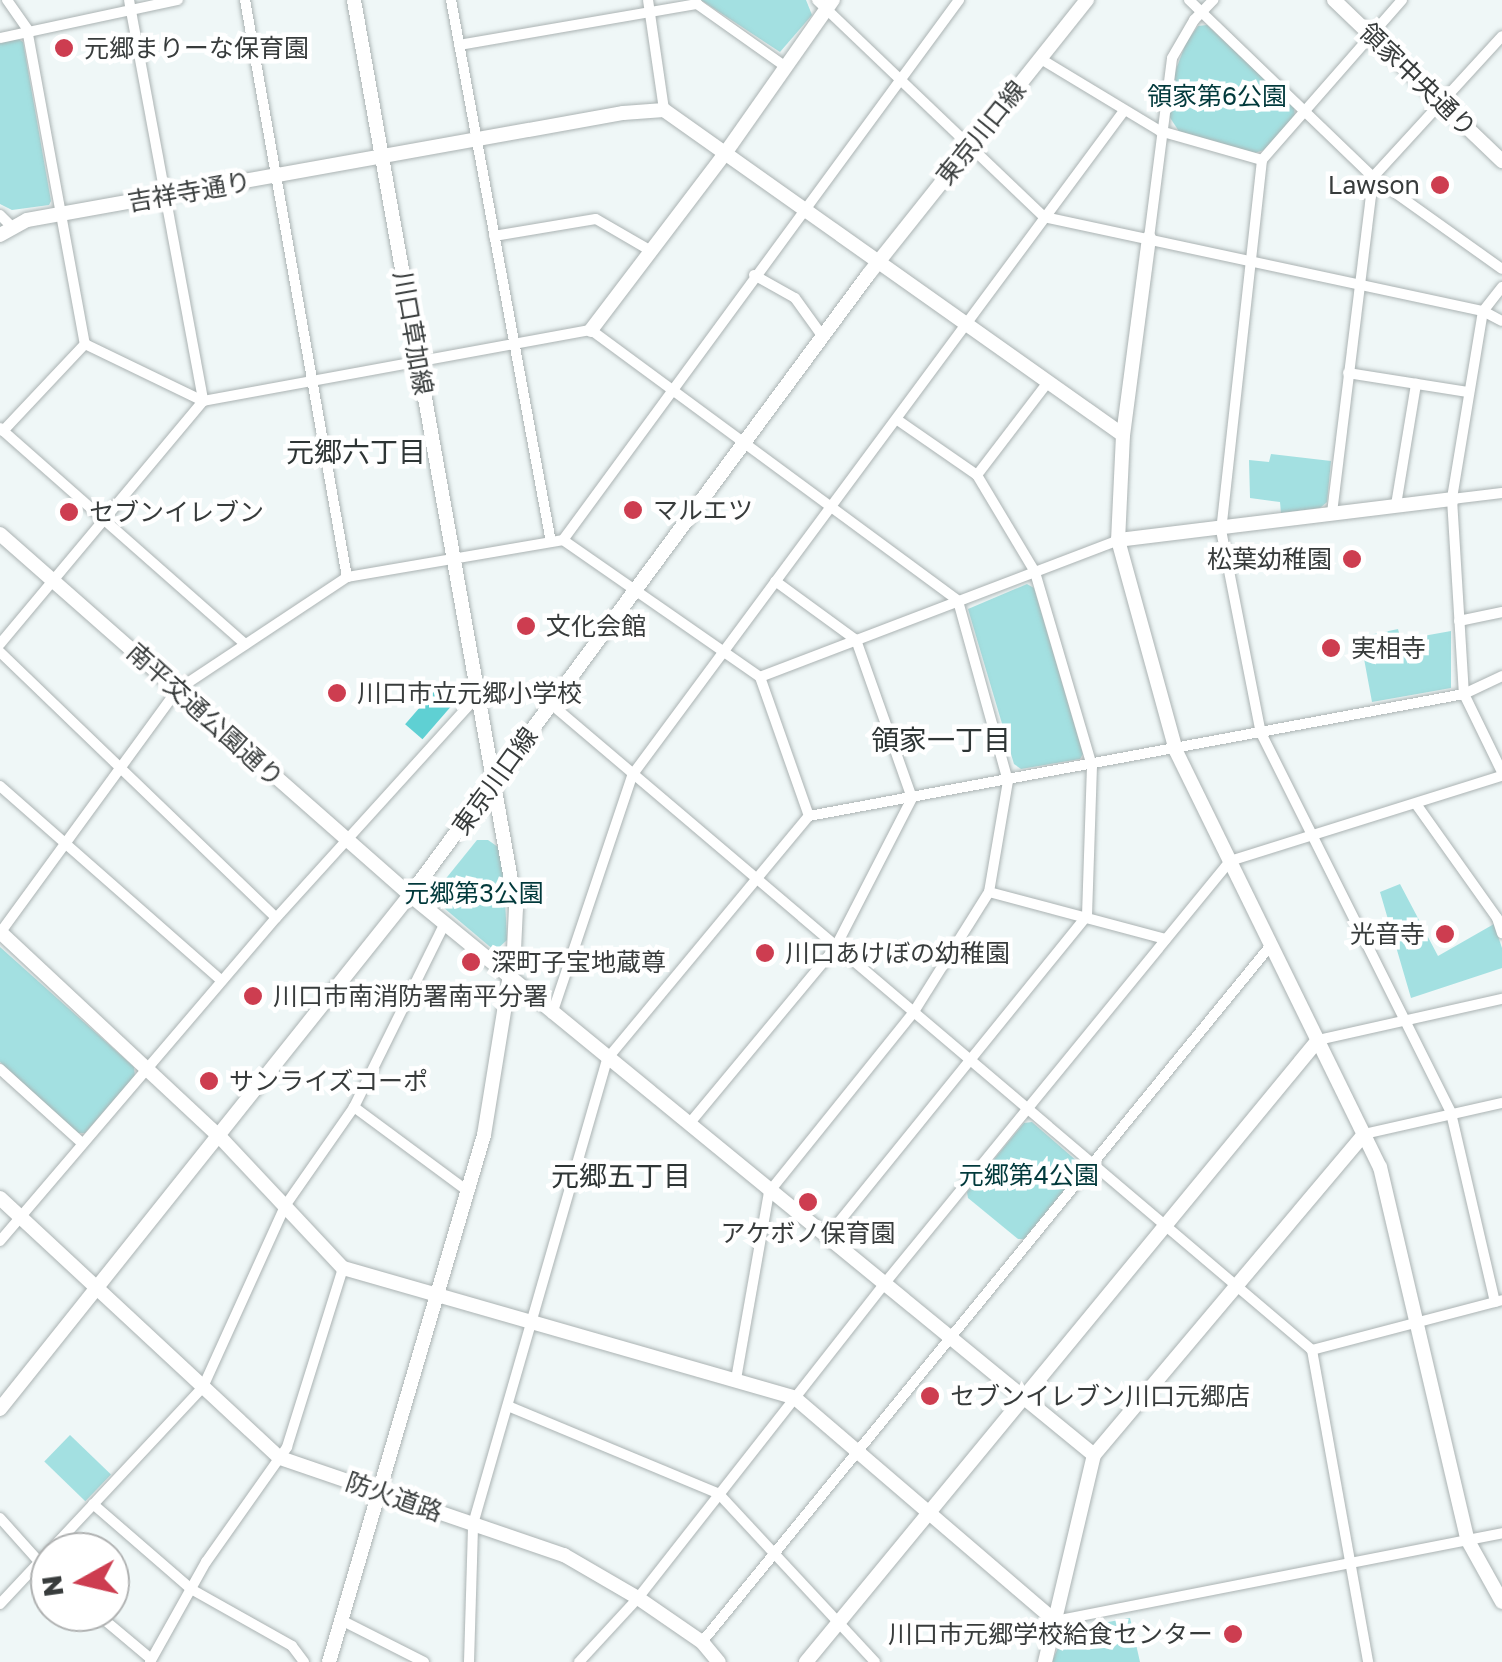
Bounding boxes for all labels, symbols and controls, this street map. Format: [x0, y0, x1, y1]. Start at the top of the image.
street label: 領家中央通り [1354, 17, 1482, 143]
place label: 元郷まりーな保育園 [84, 33, 309, 63]
marker: 元郷まりーな保育園 [53, 37, 75, 59]
street label: 東京川口線 [930, 75, 1032, 191]
park label: 領家第6公園 [1147, 81, 1287, 111]
street label: 吉祥寺通り [125, 166, 253, 218]
place label: Lawson [1328, 170, 1420, 200]
marker: Lawson [1429, 174, 1451, 196]
street label: 川口草加線 [387, 269, 439, 397]
district label: 元郷六丁目 [286, 435, 426, 469]
place label: マルエツ [653, 495, 753, 525]
place label: セブンイレブン [89, 497, 264, 527]
marker: マルエツ [622, 499, 644, 521]
marker: セブンイレブン [58, 501, 80, 523]
place label: 松葉幼稚園 [1207, 544, 1332, 574]
marker: 松葉幼稚園 [1341, 548, 1363, 570]
place label: 文化会館 [546, 611, 646, 641]
marker: 文化会館 [515, 615, 537, 637]
place label: 実相寺 [1351, 633, 1426, 663]
street label: 南平交通公園通り [121, 637, 289, 793]
marker: 実相寺 [1320, 637, 1342, 659]
place label: 川口市立元郷小学校 [357, 678, 582, 708]
marker: 川口市立元郷小学校 [326, 682, 348, 704]
street label: 東京川口線 [446, 722, 544, 840]
district label: 領家一丁目 [871, 723, 1011, 757]
park label: 元郷第3公園 [404, 878, 544, 908]
place label: 光音寺 [1350, 919, 1425, 949]
marker: 光音寺 [1434, 923, 1456, 945]
place label: 川口あけぼの幼稚園 [785, 938, 1010, 968]
marker: 川口あけぼの幼稚園 [754, 942, 776, 964]
place label: 深町子宝地蔵尊 [491, 947, 666, 977]
marker: 深町子宝地蔵尊 [460, 951, 482, 973]
place label: 川口市南消防署南平分署 [273, 981, 548, 1011]
marker: 川口市南消防署南平分署 [242, 985, 264, 1007]
place label: サンライズコーポ [229, 1066, 429, 1096]
marker: サンライズコーポ [198, 1070, 220, 1092]
district label: 元郷五丁目 [551, 1159, 691, 1193]
park label: 元郷第4公園 [959, 1160, 1099, 1190]
marker: アケボノ保育園 [797, 1191, 819, 1213]
place label: アケボノ保育園 [721, 1218, 895, 1248]
place label: セブンイレブン川口元郷店 [950, 1381, 1250, 1411]
marker: セブンイレブン川口元郷店 [919, 1385, 941, 1407]
street label: 防火道路 [342, 1467, 446, 1527]
north arrow [30, 1532, 130, 1632]
text: N [34, 1573, 70, 1599]
place label: 川口市元郷学校給食センター [888, 1619, 1213, 1649]
marker: 川口市元郷学校給食センター [1222, 1623, 1244, 1645]

